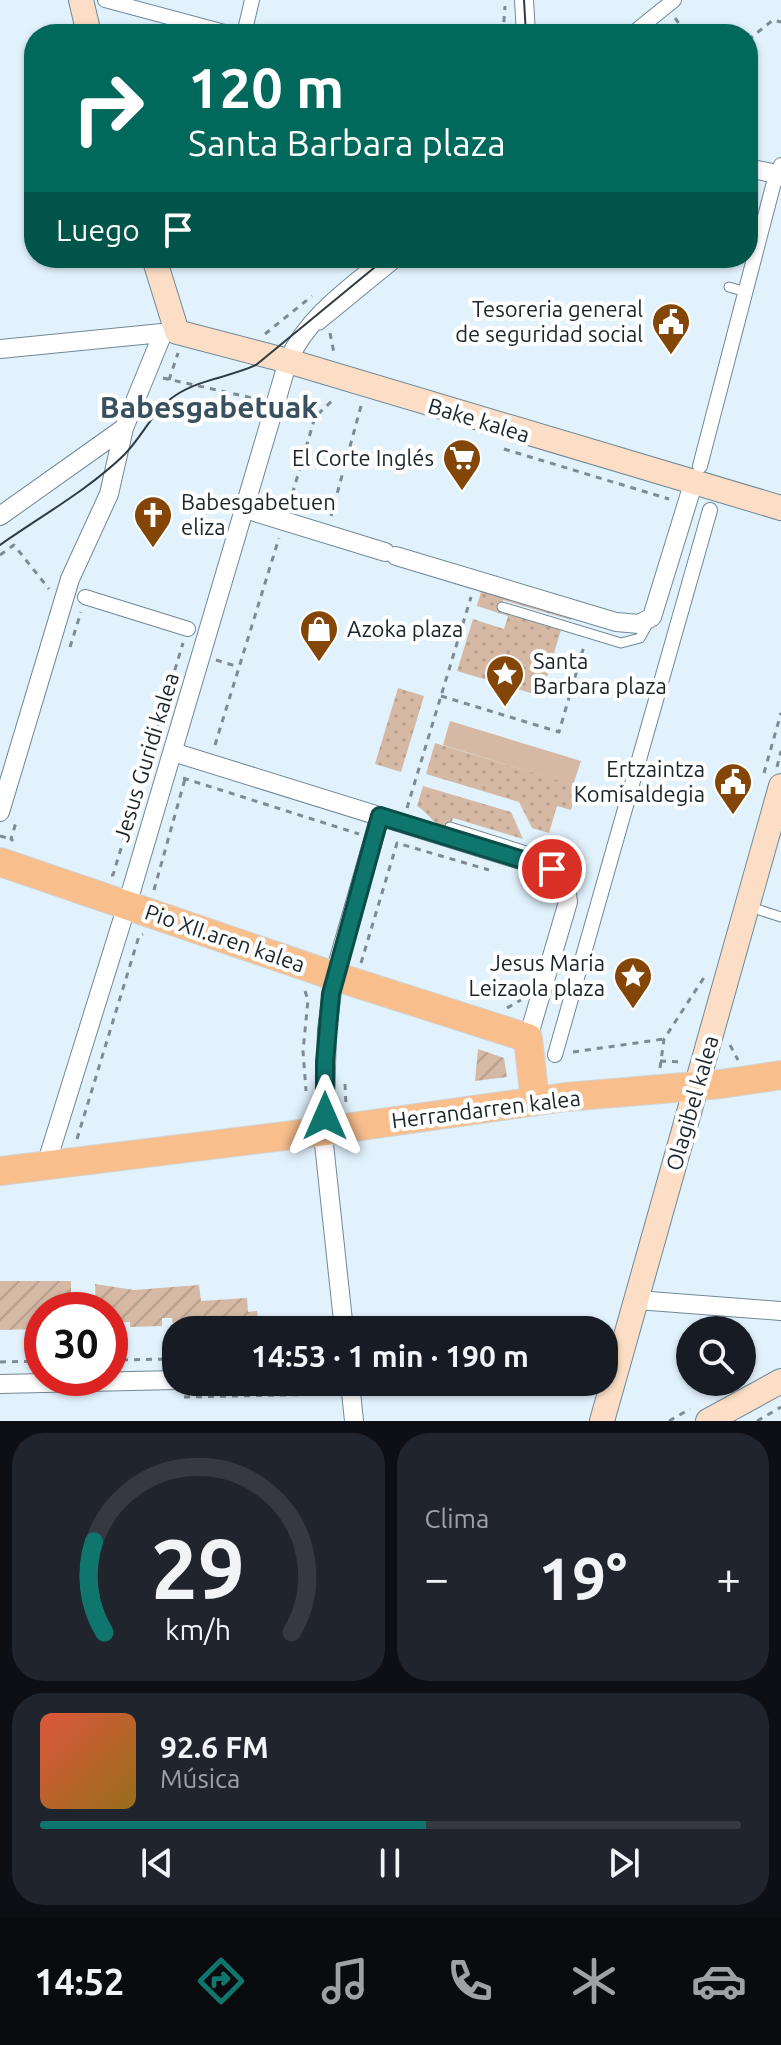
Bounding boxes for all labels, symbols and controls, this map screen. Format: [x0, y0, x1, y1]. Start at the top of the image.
icon: right [56, 56, 160, 160]
text: 120 m [188, 56, 344, 119]
text: Santa Barbara plaza [188, 122, 506, 163]
icon: arrive [156, 208, 200, 252]
text: Luego [56, 213, 140, 247]
place label: Tesoreria general de seguridad social [455, 296, 643, 346]
public building icon: Tesoreria general de seguridad social [650, 301, 692, 356]
district label: Babesgabetuak [100, 390, 318, 424]
street label: Bake kalea [425, 392, 533, 447]
supermarket icon: El Corte Inglés [441, 437, 483, 492]
place label: El Corte Inglés [292, 445, 434, 470]
place label: Babesgabetuen eliza [181, 489, 336, 539]
church icon: Babesgabetuen eliza [132, 494, 174, 549]
shop icon: Azoka plaza [298, 608, 340, 663]
place label: Azoka plaza [347, 616, 463, 641]
place label: Santa Barbara plaza [533, 648, 667, 698]
place icon: Santa Barbara plaza [484, 653, 526, 708]
street label: Jesus Guridi kalea [108, 669, 183, 844]
place label: Ertzaintza Komisaldegia [574, 756, 705, 806]
public building icon: Ertzaintza Komisaldegia [712, 761, 754, 816]
pin [518, 835, 586, 903]
icon: arrive [530, 847, 574, 891]
street label: Pio XII.aren kalea [142, 898, 308, 977]
place label: Jesus Maria Leizaola plaza [469, 950, 605, 1000]
place icon: Jesus Maria Leizaola plaza [612, 955, 654, 1010]
street label: Olagibel kalea [660, 1032, 723, 1173]
position arrow [283, 1074, 367, 1158]
street label: Herrandarren kalea [390, 1085, 582, 1133]
speed limit sign: 30 [24, 1292, 128, 1396]
map controls [676, 1316, 756, 1396]
button: search [676, 1316, 756, 1396]
text: 14:53 · 1 min · 190 m [251, 1339, 529, 1373]
text: Clima [425, 1504, 489, 1533]
text: 29 [151, 1521, 245, 1615]
text: 19° [538, 1544, 627, 1611]
text: − [425, 1553, 449, 1602]
text: + [716, 1553, 741, 1602]
text: km/h [165, 1613, 231, 1645]
text: 92.6 FM [160, 1730, 269, 1764]
text: Música [160, 1764, 240, 1793]
icon: previous [135, 1841, 179, 1885]
icon: pause [368, 1841, 412, 1885]
icon: next [602, 1841, 646, 1885]
icon: directions [193, 1953, 249, 2009]
icon: music [317, 1953, 373, 2009]
icon: phone [442, 1953, 498, 2009]
icon: climate [566, 1953, 622, 2009]
icon: car [691, 1953, 747, 2009]
text: 14:52 [34, 1961, 124, 2002]

